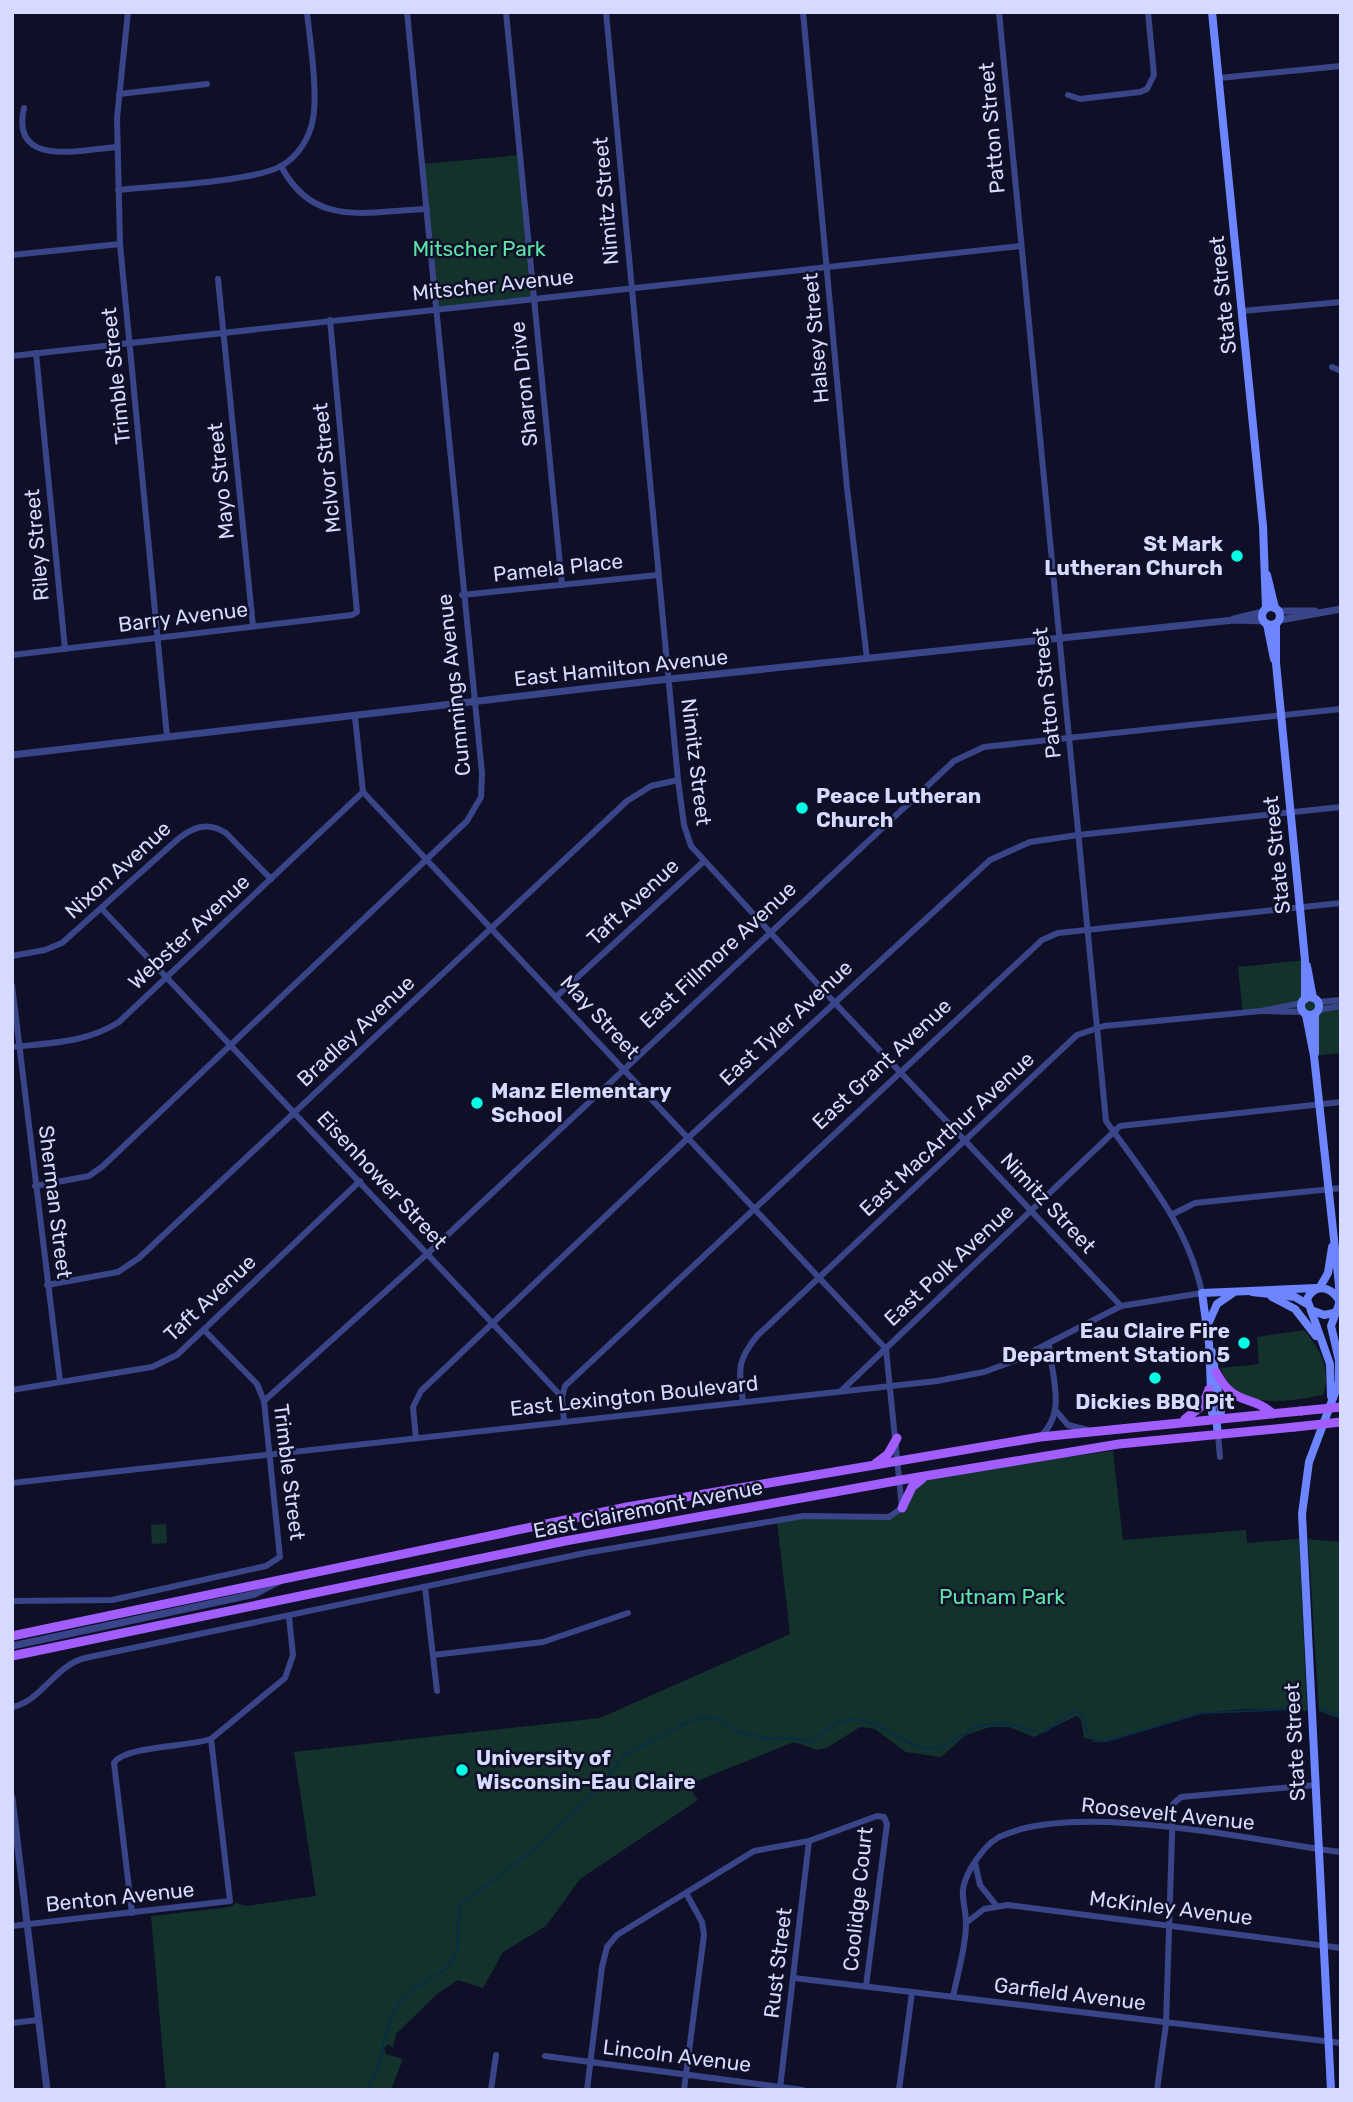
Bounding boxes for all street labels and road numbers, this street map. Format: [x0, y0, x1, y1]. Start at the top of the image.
street label: Patton Street [973, 61, 1010, 195]
street label: Nimitz Street [587, 136, 624, 266]
street label: State Street [1204, 235, 1241, 355]
street label: Mitscher Avenue [411, 264, 575, 305]
street label: Halsey Street [797, 272, 834, 404]
street label: Trimble Street [96, 306, 135, 446]
street label: Sharon Drive [505, 320, 543, 448]
street label: McIvor Street [307, 402, 346, 534]
street label: Mayo Street [202, 421, 239, 541]
street label: Riley Street [19, 488, 54, 602]
street label: Pamela Place [492, 548, 624, 587]
street label: Cummings Avenue [431, 593, 476, 777]
street label: Barry Avenue [117, 596, 249, 637]
street label: Patton Street [1027, 626, 1066, 760]
street label: East Hamilton Avenue [513, 644, 729, 691]
street label: Nimitz Street [676, 697, 717, 827]
street label: State Street [1258, 795, 1295, 915]
street label: Nixon Avenue [60, 816, 176, 924]
street label: Taft Avenue [582, 853, 684, 950]
street label: Webster Avenue [123, 869, 255, 994]
street label: East Fillmore Avenue [634, 876, 801, 1033]
street label: East Tyler Avenue [714, 955, 857, 1091]
street label: Bradley Avenue [292, 970, 420, 1091]
street label: May Street [555, 970, 645, 1064]
street label: East Grant Avenue [807, 993, 956, 1134]
street label: East MacArthur Avenue [854, 1046, 1039, 1221]
street label: Eisenhower Street [312, 1106, 453, 1254]
street label: Sherman Street [34, 1124, 77, 1280]
street label: Nimitz Street [996, 1147, 1101, 1258]
street label: East Polk Avenue [879, 1198, 1018, 1331]
street label: Taft Avenue [159, 1249, 261, 1346]
street label: East Lexington Boulevard [509, 1370, 759, 1421]
street label: Trimble Street [269, 1402, 310, 1542]
street label: East Clairemont Avenue [531, 1474, 765, 1543]
street label: State Street [1279, 1682, 1310, 1802]
street label: Roosevelt Avenue [1080, 1792, 1256, 1835]
street label: Coolidge Court [837, 1825, 878, 1972]
street label: Benton Avenue [44, 1876, 196, 1917]
street label: McKinley Avenue [1088, 1885, 1254, 1930]
street label: Rust Street [758, 1906, 797, 2020]
street label: Garfield Avenue [993, 1972, 1147, 2015]
street label: Lincoln Avenue [601, 2034, 753, 2077]

